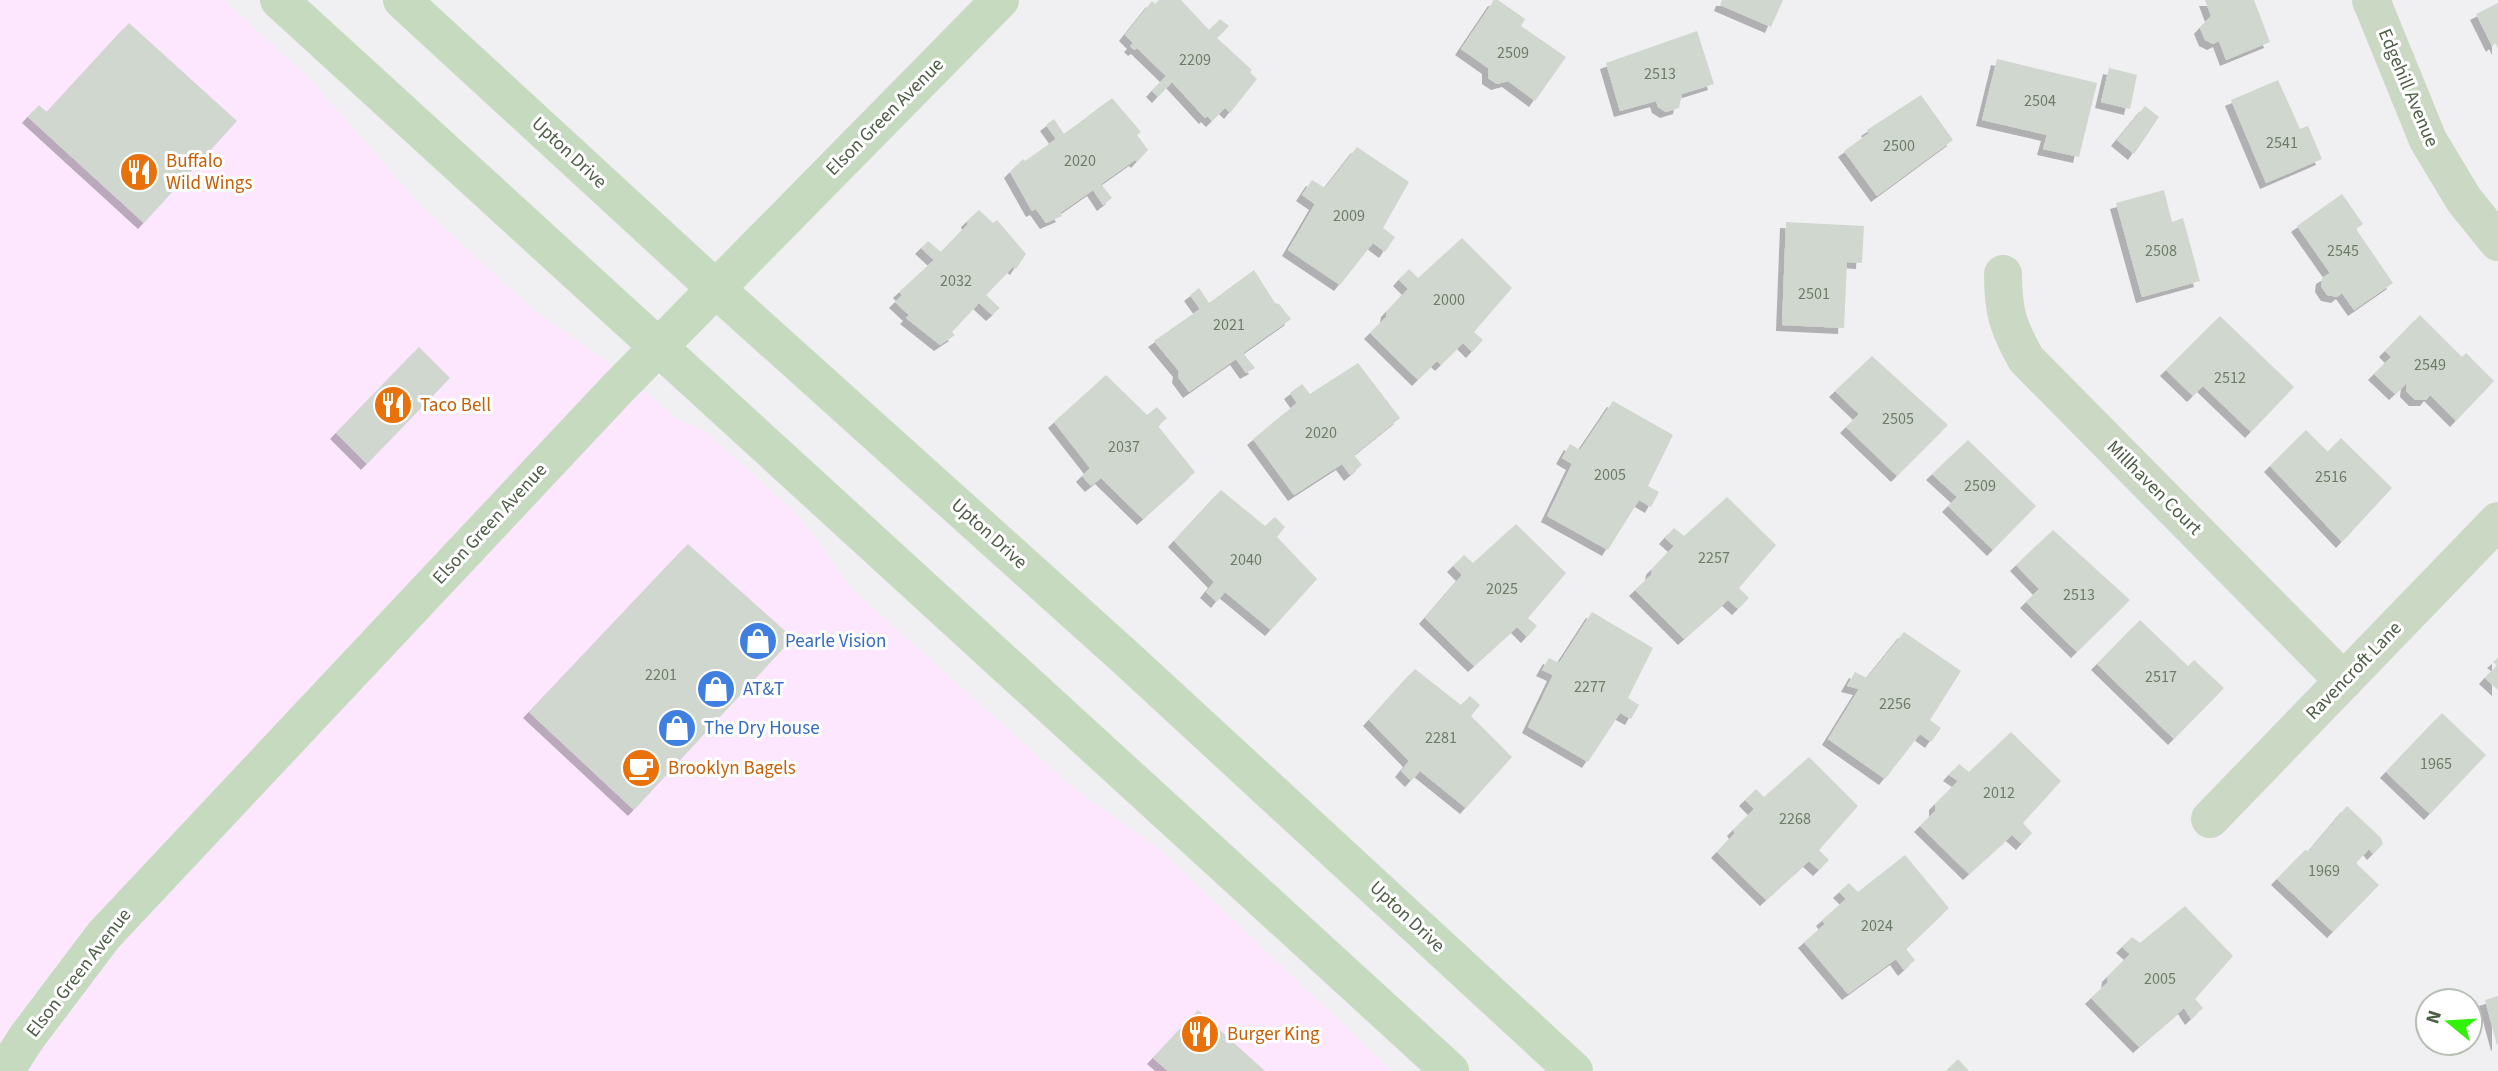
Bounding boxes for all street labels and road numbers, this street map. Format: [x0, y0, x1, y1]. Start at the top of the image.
street label: Edgehill Avenue [2371, 25, 2445, 151]
street label: Elson Green Avenue [820, 52, 950, 182]
street label: Upton Drive [525, 111, 613, 195]
street label: Millhaven Court [2100, 434, 2208, 542]
street label: Elson Green Avenue [427, 457, 553, 591]
street label: Upton Drive [945, 492, 1033, 576]
street label: Ravencroft Lane [2300, 616, 2408, 726]
street label: Upton Drive [1363, 875, 1451, 959]
street label: Elson Green Avenue [20, 903, 138, 1043]

